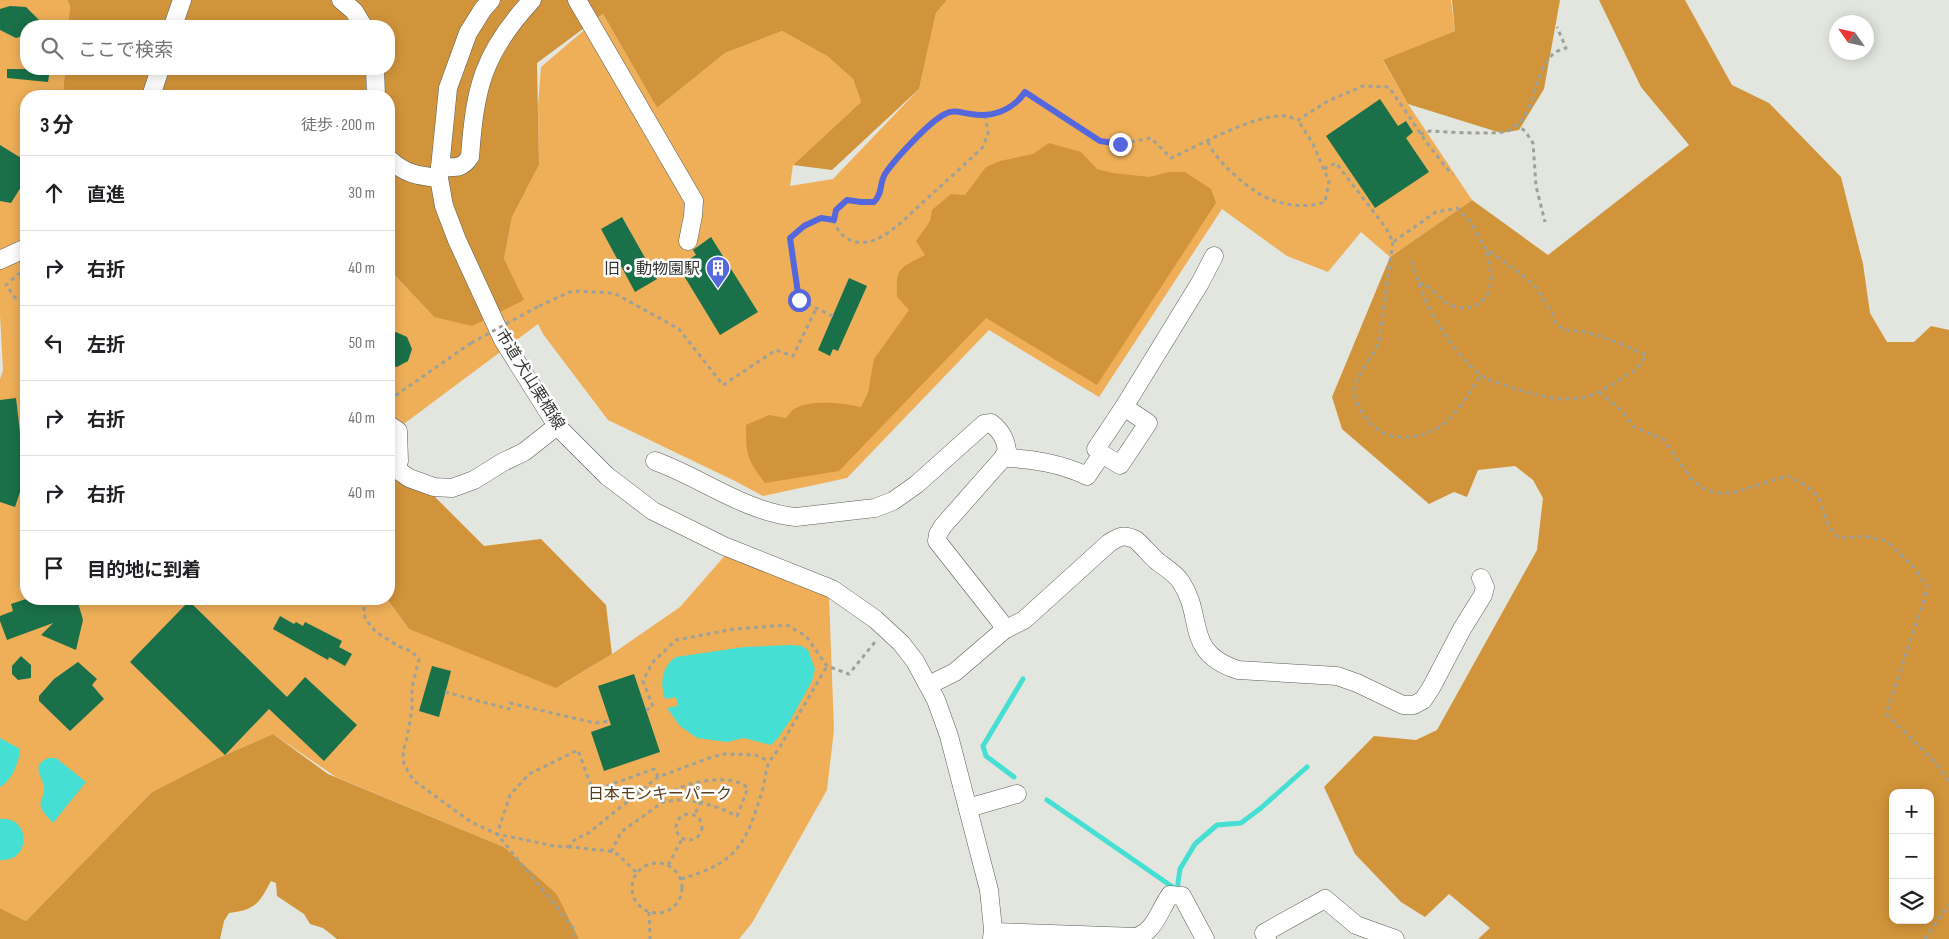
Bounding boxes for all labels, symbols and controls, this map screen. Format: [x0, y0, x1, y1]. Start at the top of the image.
north arrow [1829, 15, 1874, 60]
search box [20, 20, 395, 75]
icon: search [38, 34, 66, 62]
text: ここで検索 [78, 39, 173, 62]
text: 3 分 [40, 113, 74, 138]
text: 徒歩 · 200 m [301, 116, 375, 135]
route end [1109, 133, 1132, 156]
icon: ahead [40, 179, 68, 207]
text: 直進 [87, 184, 125, 207]
text: 30 m [348, 184, 375, 203]
icon: right [40, 254, 68, 282]
building icon: 旧・動物園駅 [705, 255, 731, 289]
text: 右折 [87, 259, 125, 282]
text: 40 m [348, 259, 375, 278]
place label: 旧・動物園駅 [604, 260, 700, 279]
route start [788, 289, 811, 312]
street label: 市道 犬山栗栖線 [491, 326, 568, 433]
icon: left [40, 329, 68, 357]
text: 左折 [87, 334, 125, 357]
text: 50 m [349, 334, 375, 353]
icon: right [40, 404, 68, 432]
text: 右折 [87, 409, 125, 432]
text: 40 m [348, 409, 375, 428]
icon: right [40, 479, 68, 507]
text: 右折 [87, 484, 125, 507]
text: 40 m [348, 484, 375, 503]
icon: arrive [40, 554, 68, 582]
text: 目的地に到着 [87, 559, 201, 582]
park label: 日本モンキーパーク [588, 785, 732, 804]
map controls [1889, 789, 1934, 924]
button: + [1889, 789, 1934, 834]
button: − [1889, 834, 1934, 879]
button: layers [1889, 879, 1934, 924]

